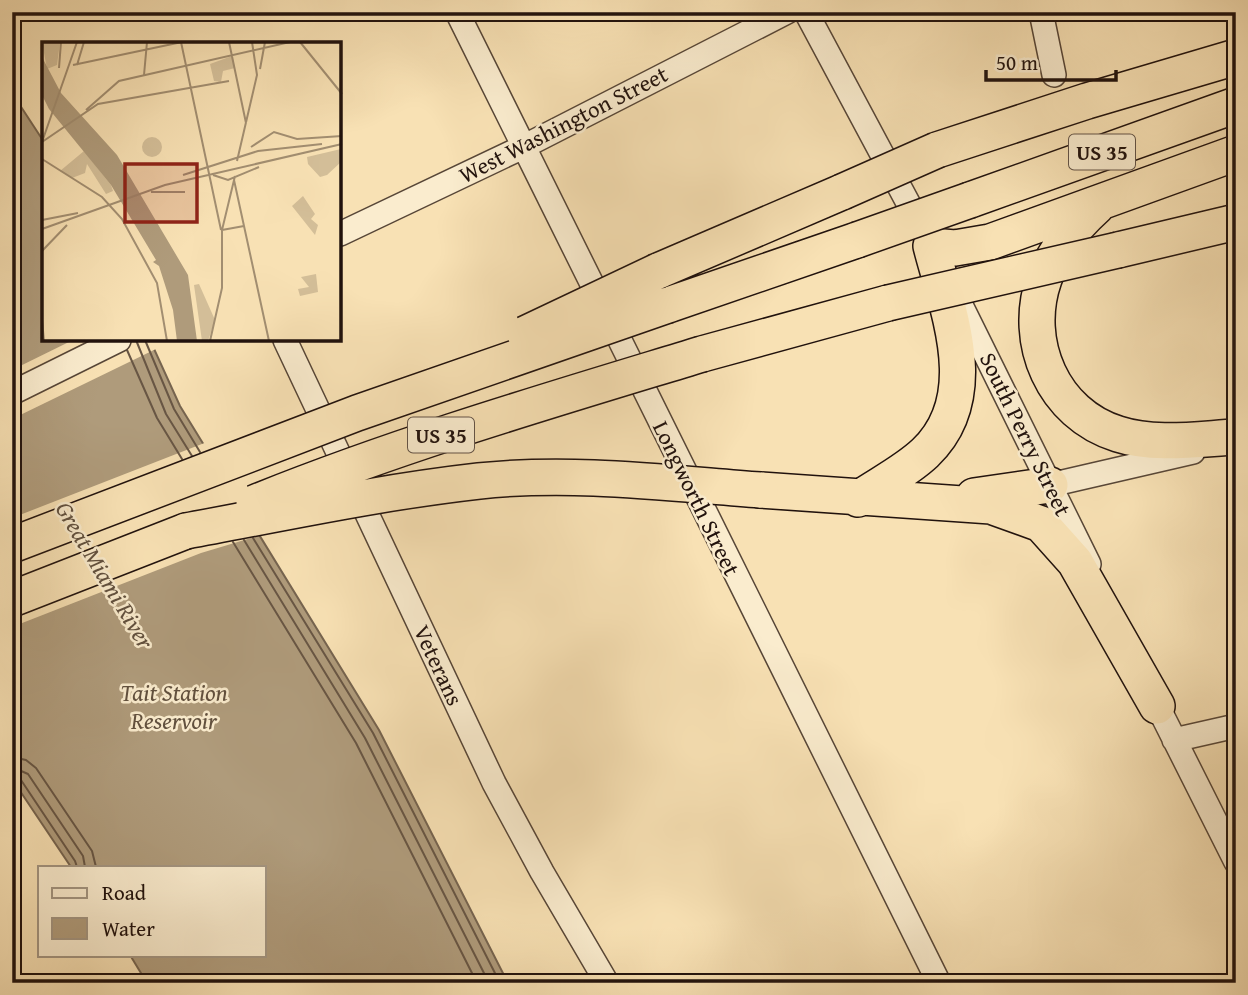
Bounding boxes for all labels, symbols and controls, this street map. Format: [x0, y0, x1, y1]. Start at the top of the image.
scale bar [986, 38, 1115, 82]
inset map [42, 42, 341, 341]
text: 50 m [996, 47, 1038, 78]
street label: West Washington Street [453, 57, 673, 191]
road number: US 35 [1069, 134, 1135, 170]
street label: South Perry Street [972, 347, 1080, 521]
street label: Longworth Street [645, 415, 749, 581]
road number: US 35 [408, 418, 474, 452]
water label: Great Miami River [47, 495, 163, 656]
street label: Veterans [406, 619, 472, 711]
water label: Tait Station Reservoir [120, 675, 228, 738]
legend [38, 866, 266, 956]
text: Road [102, 877, 147, 908]
text: Water [102, 913, 155, 944]

